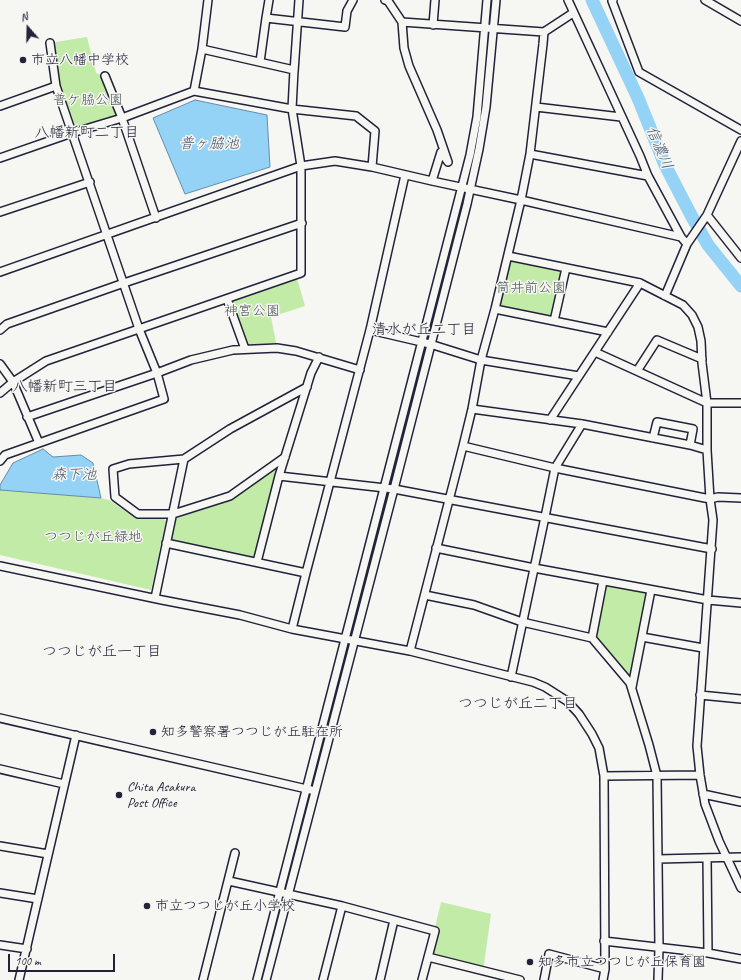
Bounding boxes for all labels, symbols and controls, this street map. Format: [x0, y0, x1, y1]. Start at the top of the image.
north arrow [8, 8, 48, 48]
text: N [18, 9, 29, 24]
place label: 市立八幡中学校 [31, 52, 129, 68]
marker: 市立八幡中学校 [18, 55, 28, 65]
park label: 普ケ脇公園 [53, 92, 123, 108]
district label: 八幡新町二丁目 [35, 124, 139, 142]
water label: 信濃川 [642, 124, 676, 172]
water label: 普ヶ脇池 [179, 135, 239, 153]
park label: 筒井前公園 [496, 280, 566, 296]
park label: 神宮公園 [224, 303, 280, 319]
district label: 清水が丘二丁目 [372, 321, 476, 339]
district label: 八幡新町三丁目 [13, 378, 117, 396]
water label: 森下池 [52, 466, 96, 484]
park label: つつじが丘緑地 [44, 529, 142, 545]
district label: つつじが丘一丁目 [42, 643, 162, 661]
district label: つつじが丘二丁目 [458, 695, 578, 713]
place label: 知多警察署つつじが丘駐在所 [161, 724, 343, 740]
marker: 知多警察署つつじが丘駐在所 [148, 727, 158, 737]
place label: Chita Asakura Post Office [127, 779, 195, 812]
marker: Chita Asakura Post Office [114, 790, 124, 800]
place label: 市立つつじが丘小学校 [155, 898, 295, 914]
marker: 市立つつじが丘小学校 [142, 901, 152, 911]
scale bar [10, 946, 117, 972]
text: 100 m [15, 953, 41, 969]
place label: 知多市立つつじが丘保育園 [538, 954, 706, 970]
marker: 知多市立つつじが丘保育園 [525, 957, 535, 967]

